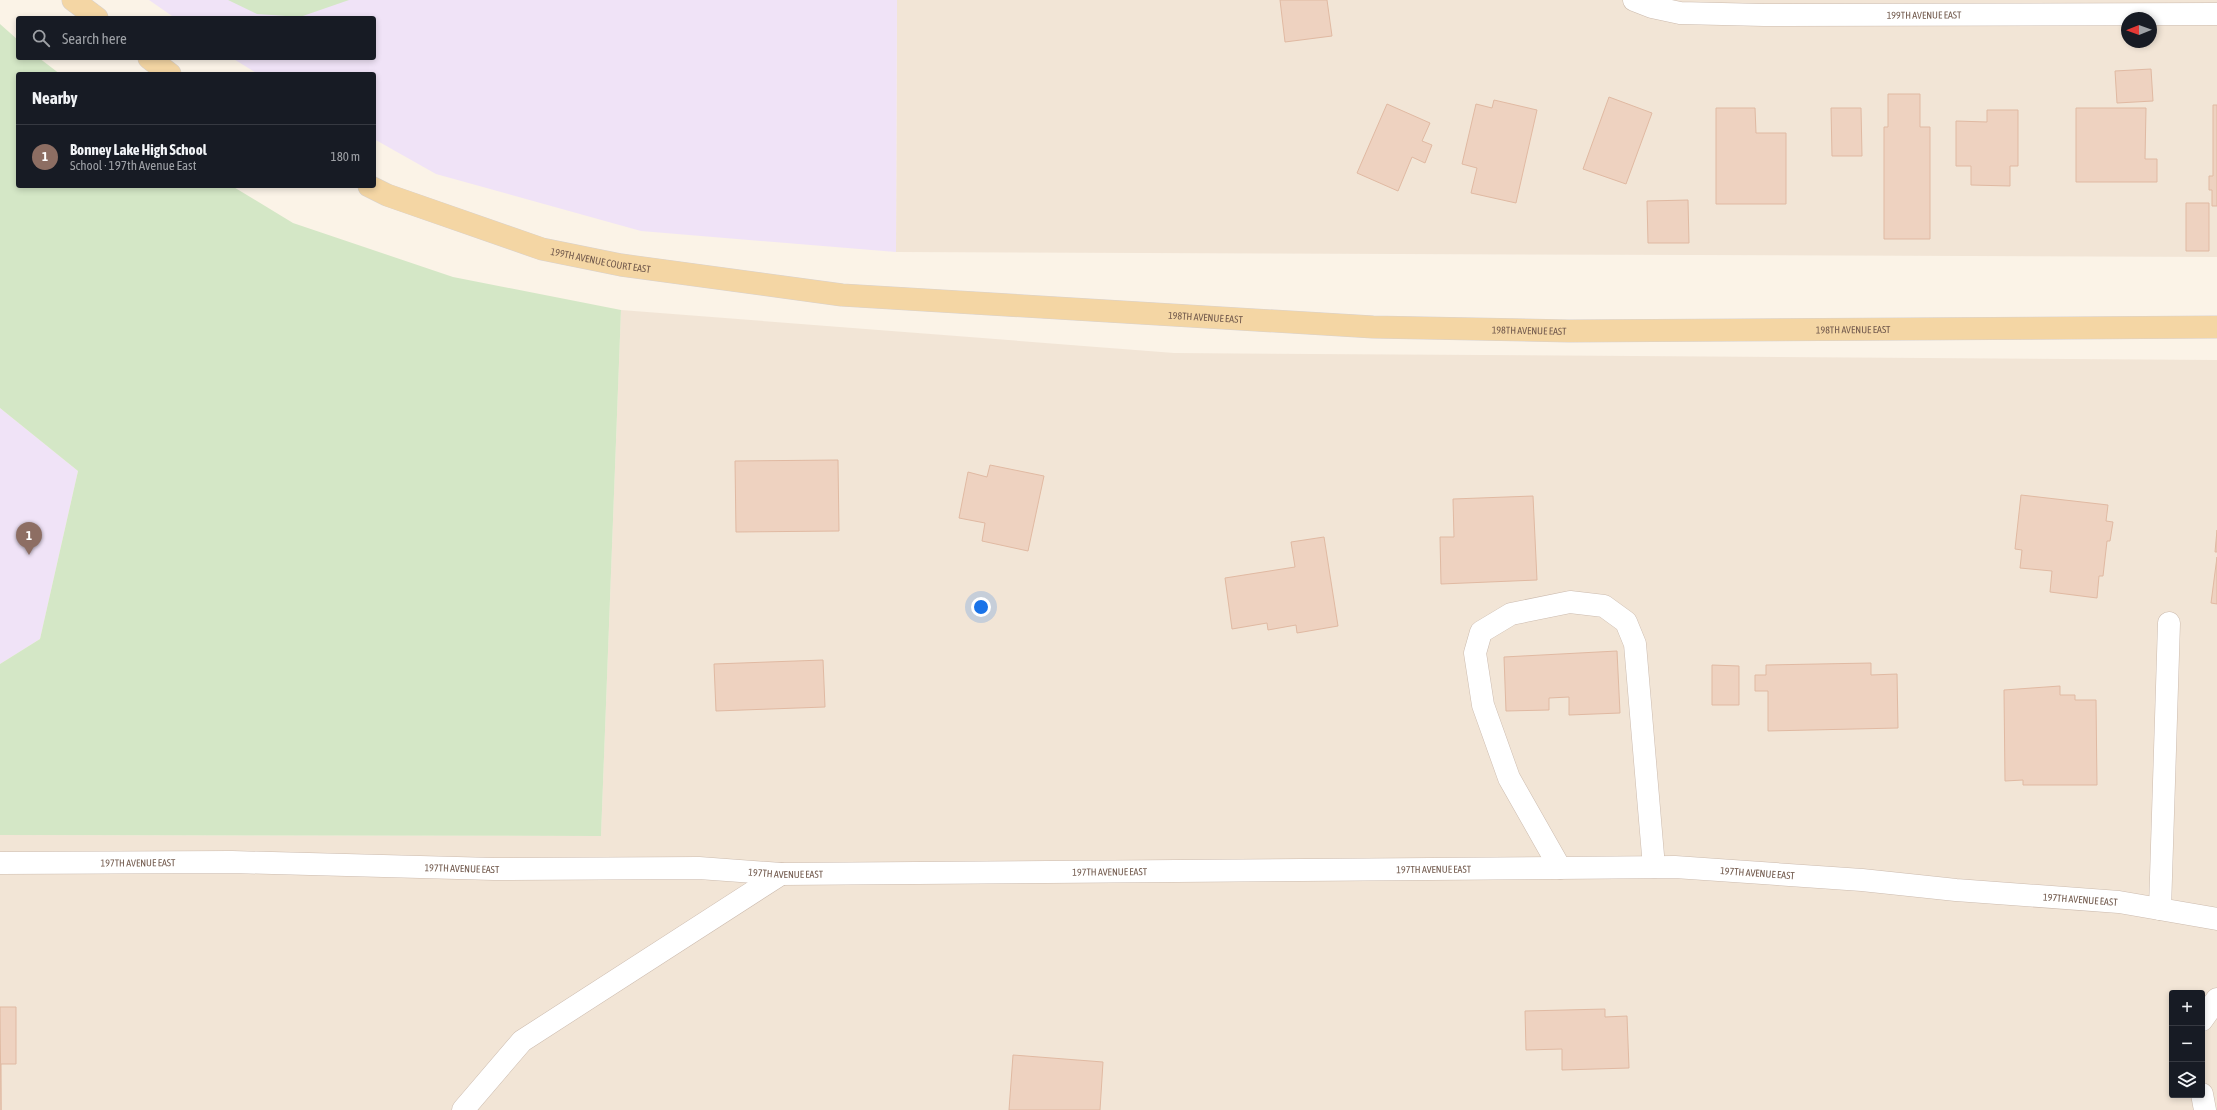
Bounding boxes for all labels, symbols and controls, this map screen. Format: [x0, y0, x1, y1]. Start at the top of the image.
street label: 199TH AVENUE EAST [1887, 9, 1962, 20]
north arrow [2121, 12, 2157, 48]
search box [16, 16, 376, 60]
icon: search [30, 27, 52, 49]
text: Search here [62, 30, 127, 47]
text: Nearby [32, 88, 78, 108]
text: Bonney Lake High School [70, 141, 207, 158]
text: 1 [42, 149, 48, 164]
text: 180 m [331, 149, 360, 164]
text: School · 197th Avenue East [70, 158, 196, 173]
street label: 199TH AVENUE COURT EAST [550, 245, 652, 275]
street label: 198TH AVENUE EAST [1168, 309, 1244, 325]
street label: 198TH AVENUE EAST [1492, 324, 1567, 336]
street label: 198TH AVENUE EAST [1816, 324, 1891, 335]
pin: 1 [16, 522, 42, 555]
your location [971, 597, 991, 617]
street label: 197TH AVENUE EAST [101, 857, 176, 868]
street label: 197TH AVENUE EAST [424, 862, 500, 875]
street label: 197TH AVENUE EAST [1396, 863, 1472, 875]
street label: 197TH AVENUE EAST [1720, 865, 1796, 881]
street label: 197TH AVENUE EAST [748, 866, 824, 880]
street label: 197TH AVENUE EAST [1072, 866, 1148, 877]
street label: 197TH AVENUE EAST [2043, 891, 2119, 907]
map controls [2169, 990, 2205, 1098]
button: + [2169, 990, 2205, 1026]
button: − [2169, 1026, 2205, 1062]
button: layers [2169, 1062, 2205, 1098]

